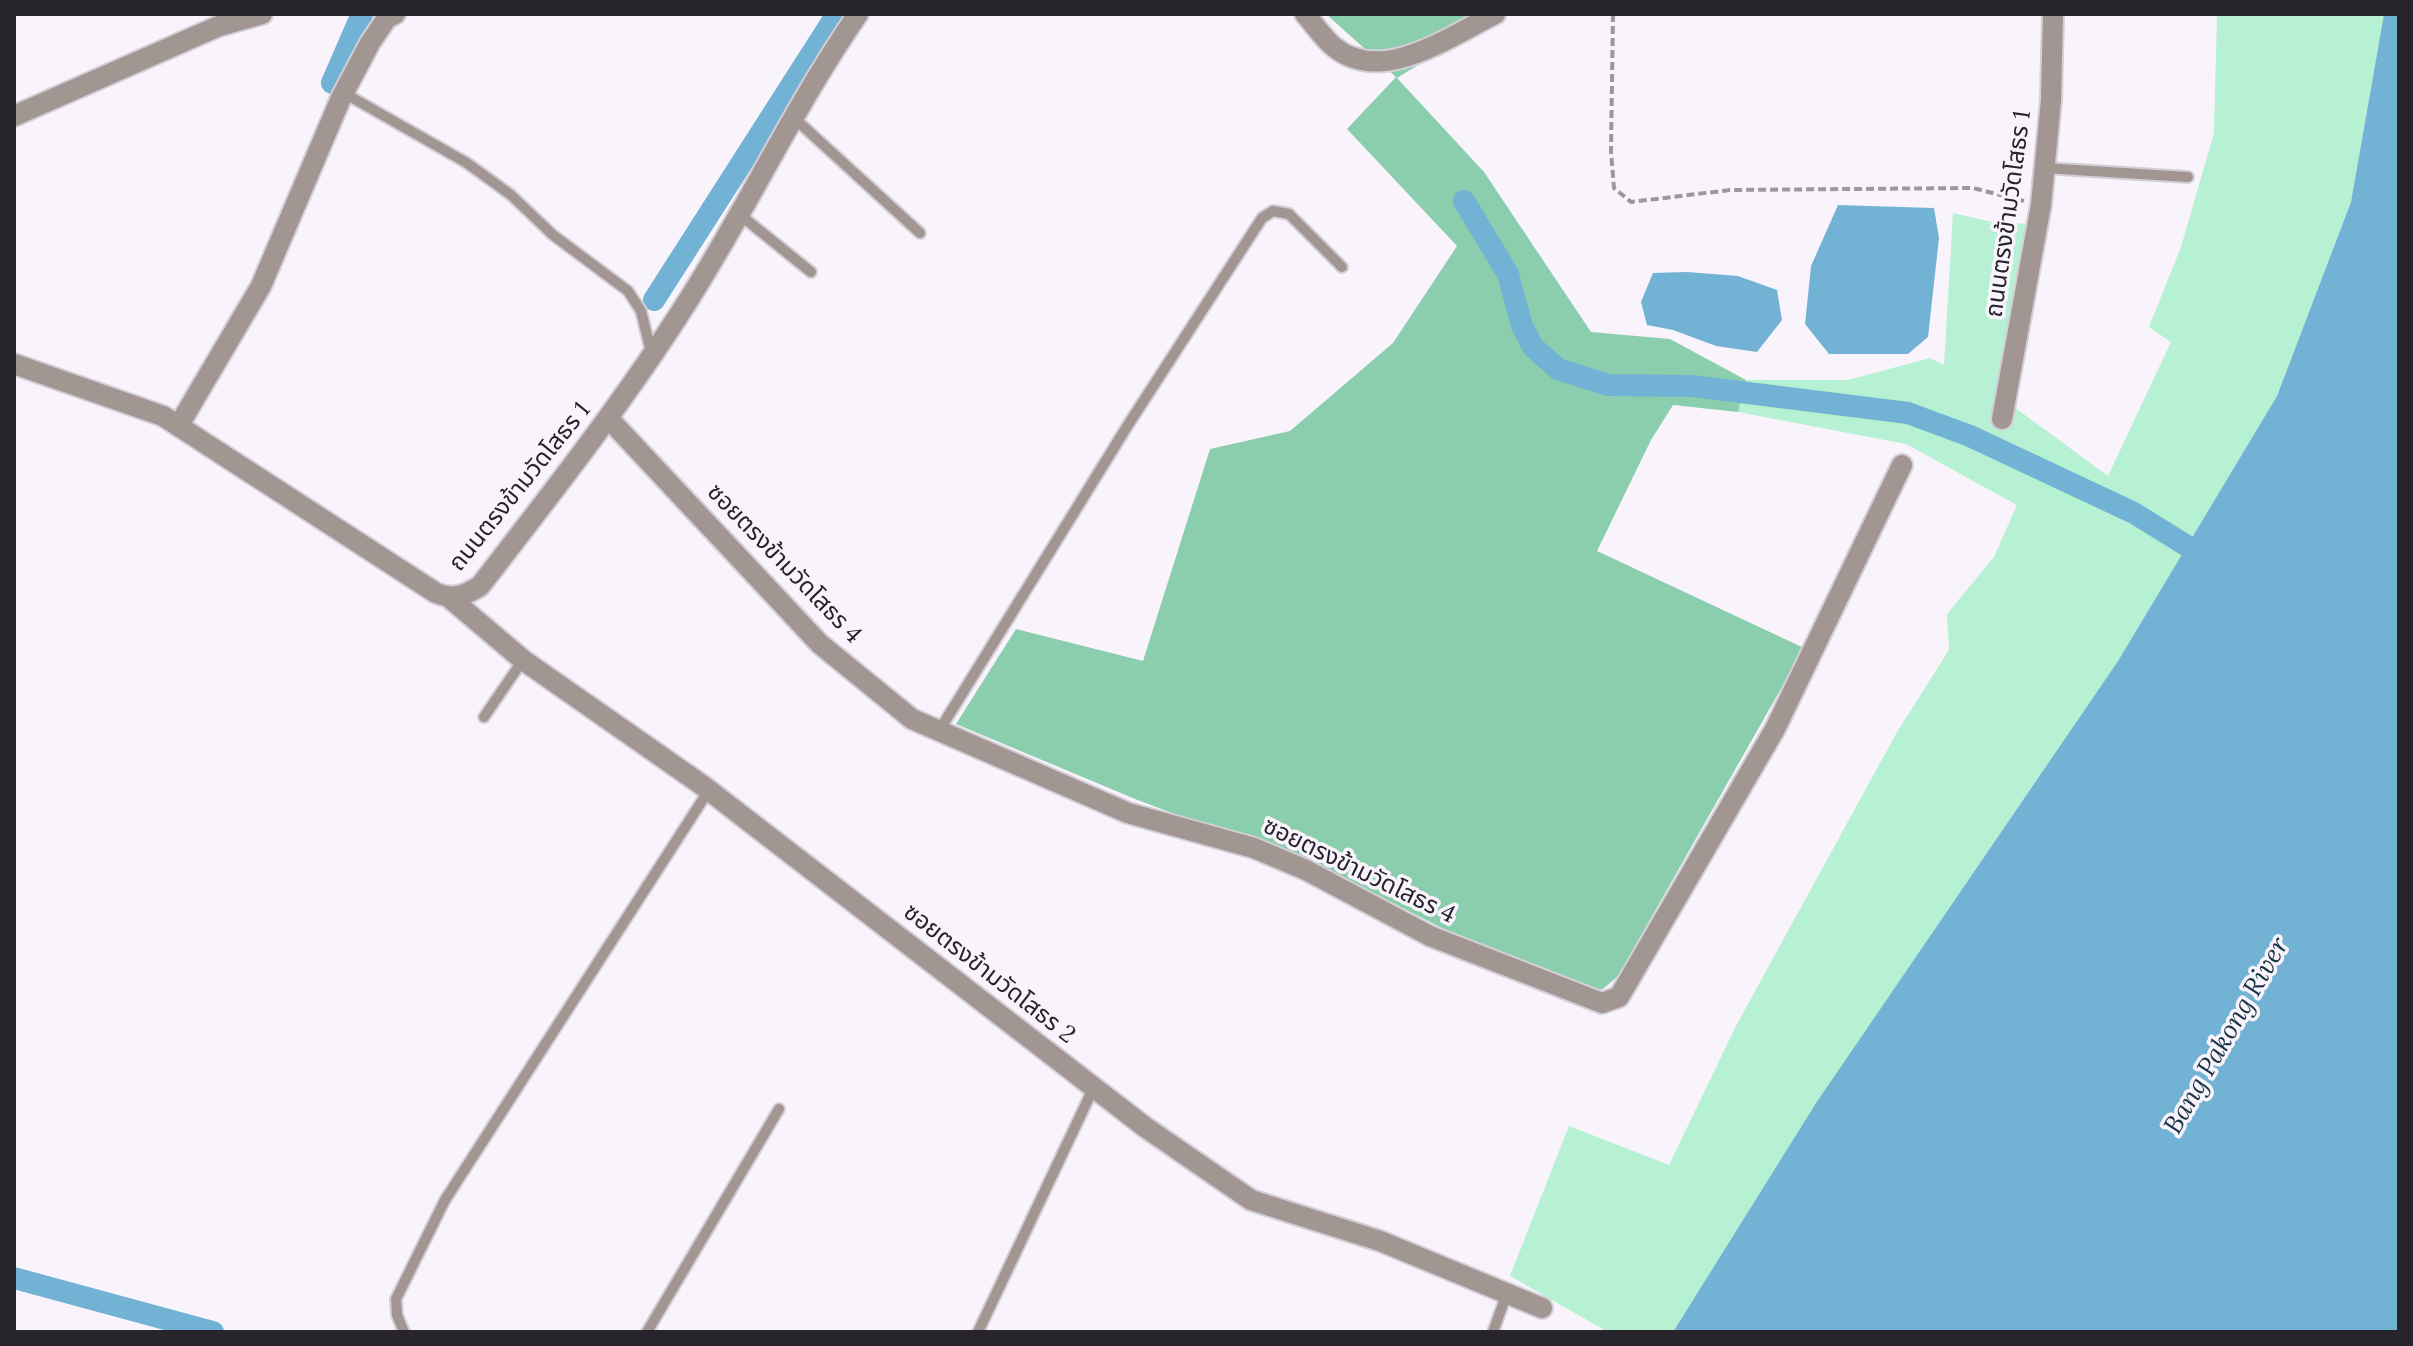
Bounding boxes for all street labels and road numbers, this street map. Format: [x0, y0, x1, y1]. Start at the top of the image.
street label: ถนนตรงข้ามวัดโสธร 1 [1980, 109, 2038, 319]
street label: ถนนตรงข้ามวัดโสธร 1 [443, 397, 597, 577]
street label: ซอยตรงข้ามวัดโสธร 4 [701, 478, 867, 650]
street label: ซอยตรงข้ามวัดโสธร 4 [1258, 812, 1460, 930]
street label: ซอยตรงข้ามวัดโสธร 2 [897, 898, 1081, 1050]

